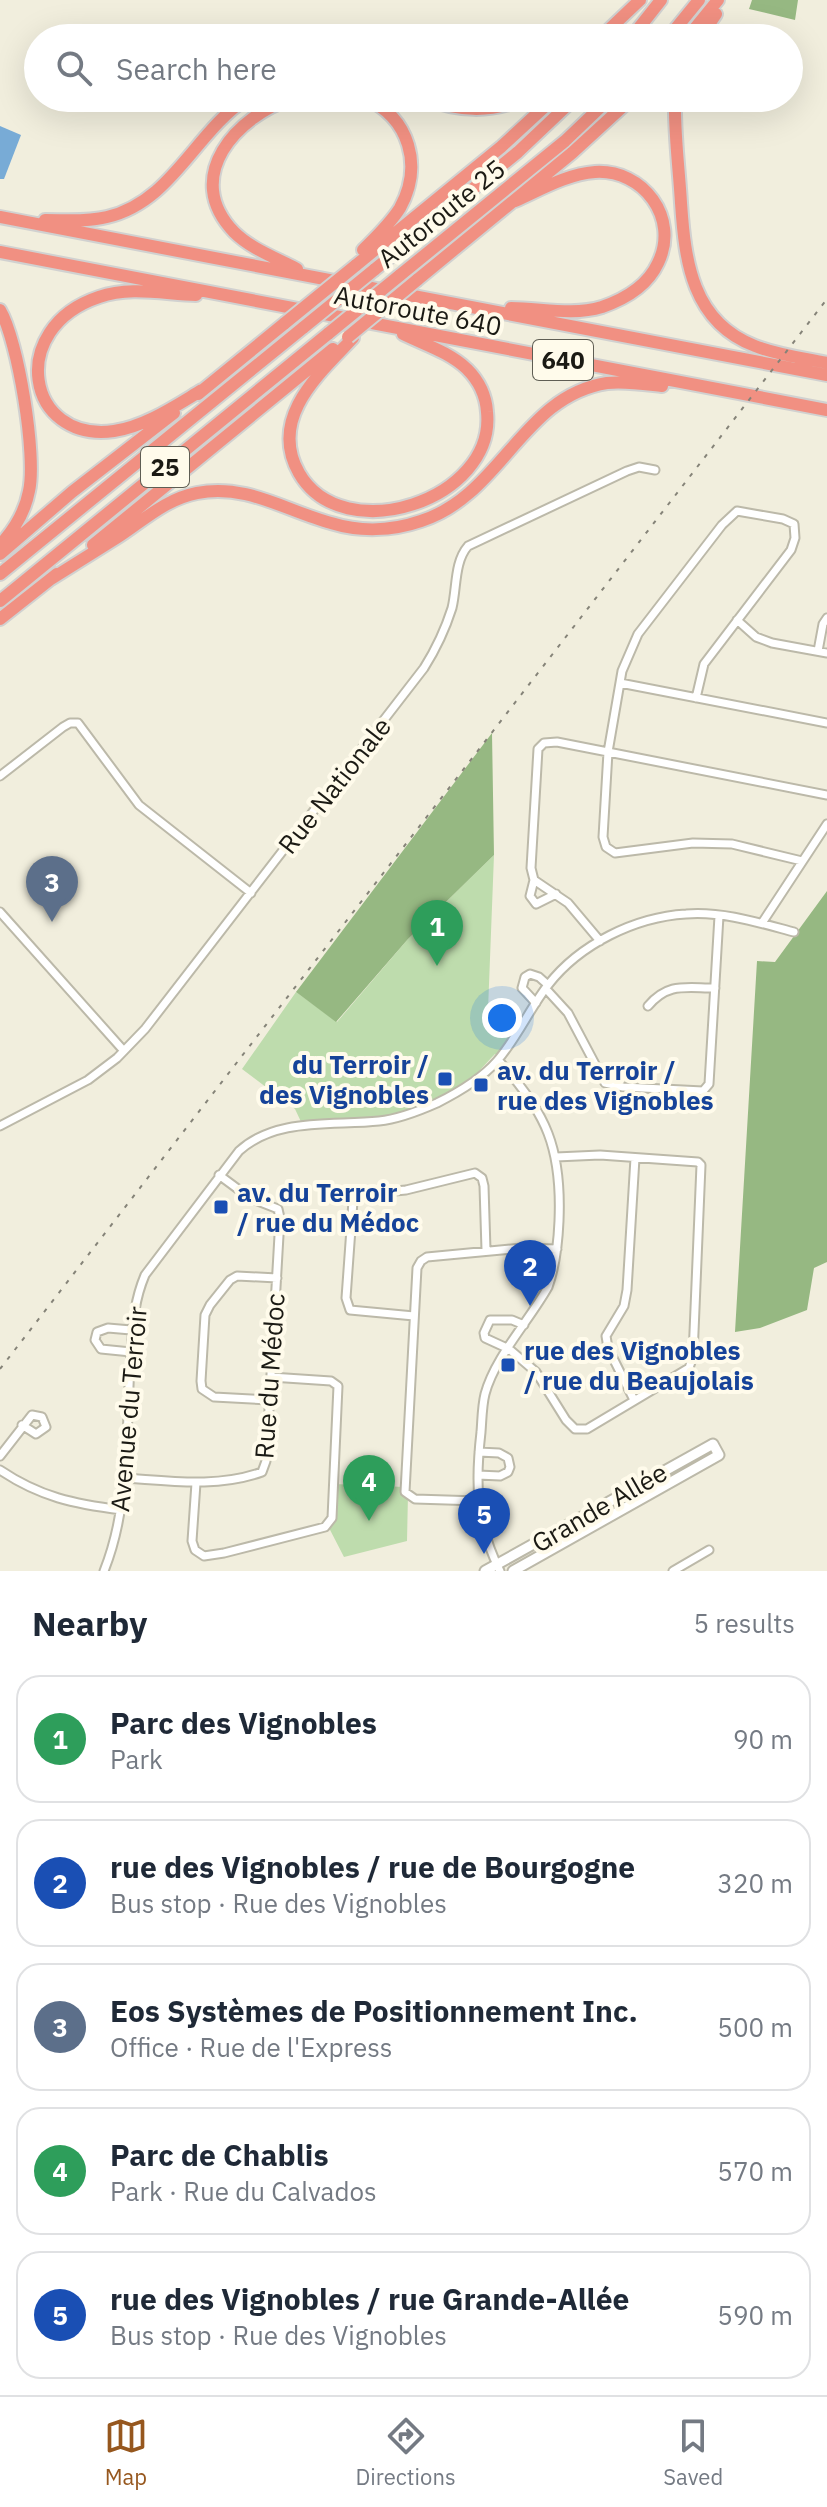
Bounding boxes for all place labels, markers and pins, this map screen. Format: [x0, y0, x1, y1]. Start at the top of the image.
pin: 3 [26, 856, 78, 922]
pin: 1 [411, 900, 463, 966]
place label: du Terroir / des Vignobles [259, 1047, 429, 1111]
place label: av. du Terroir / rue des Vignobles [497, 1053, 714, 1117]
marker: du Terroir / des Vignobles [436, 1070, 454, 1088]
marker: av. du Terroir / rue des Vignobles [472, 1076, 490, 1094]
place label: av. du Terroir / rue du Médoc [237, 1175, 419, 1239]
marker: av. du Terroir / rue du Médoc [212, 1198, 230, 1216]
pin: 2 [504, 1240, 556, 1306]
place label: rue des Vignobles / rue du Beaujolais [524, 1333, 754, 1397]
marker: rue des Vignobles / rue du Beaujolais [499, 1356, 517, 1374]
pin: 4 [343, 1455, 395, 1521]
pin: 5 [458, 1488, 510, 1554]

